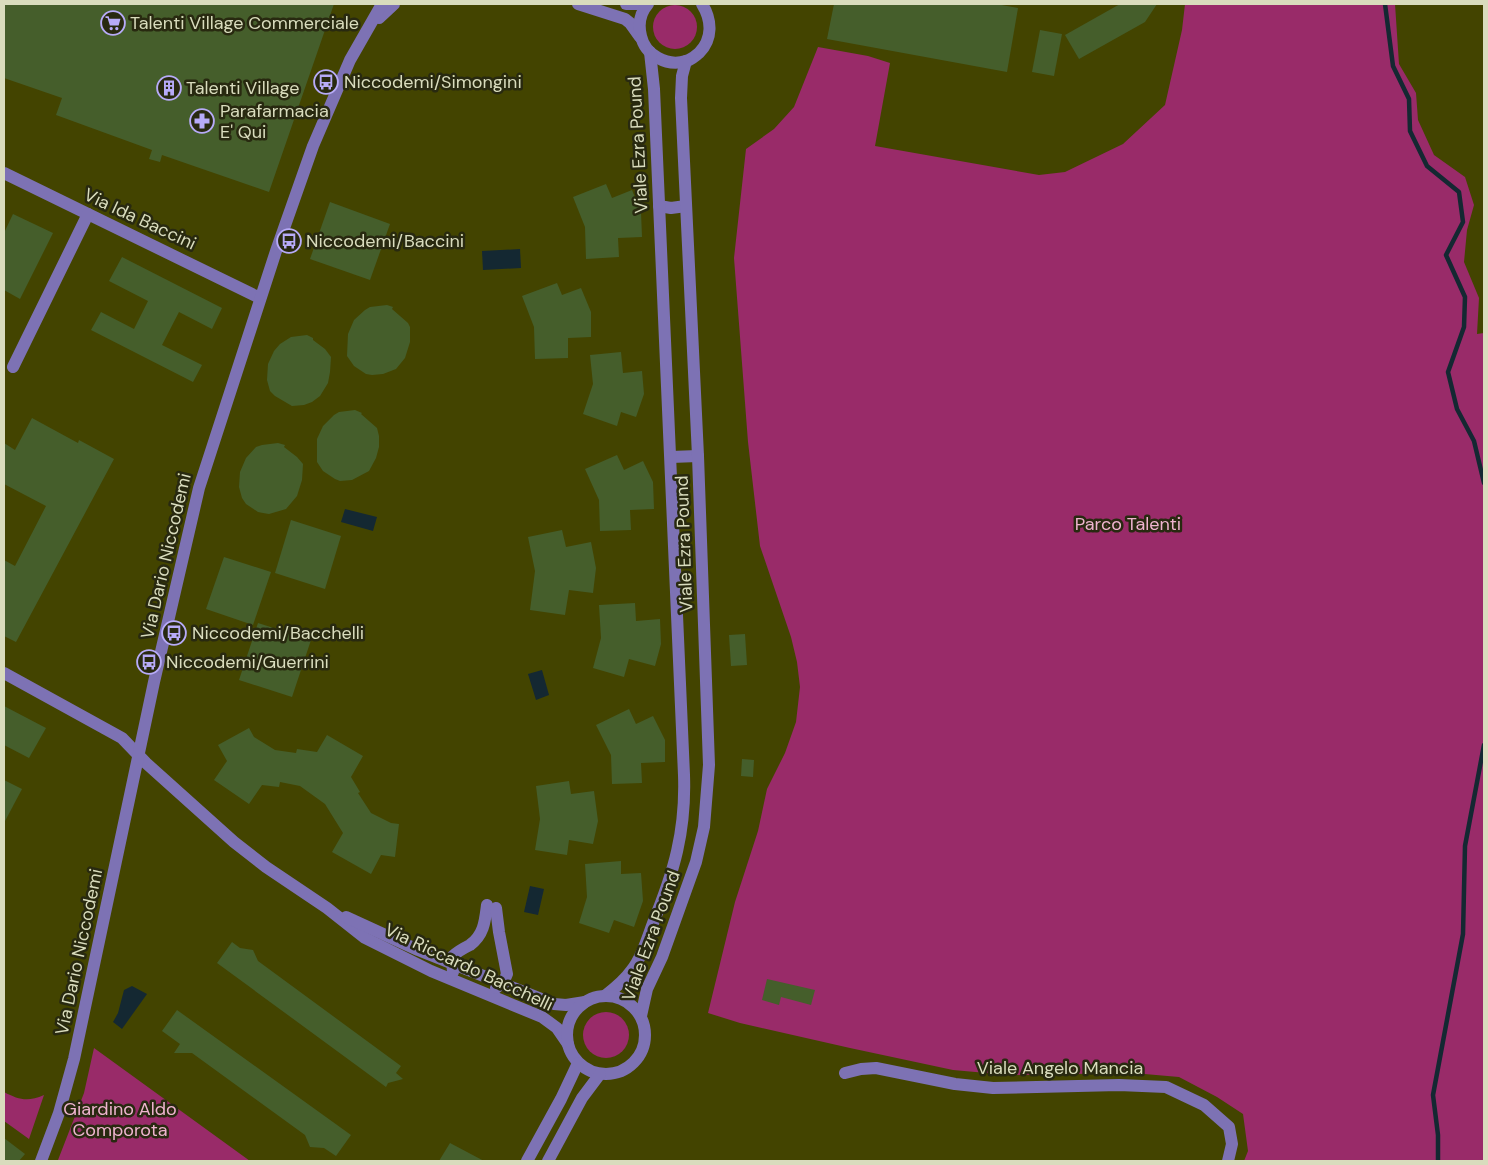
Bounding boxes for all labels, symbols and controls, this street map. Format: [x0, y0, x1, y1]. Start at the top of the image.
supermarket icon: Talenti Village Commerciale [100, 10, 126, 36]
place label: Talenti Village Commerciale [130, 11, 359, 35]
bus stop icon: Niccodemi/Simongini [313, 69, 339, 95]
place label: Niccodemi/Simongini [344, 70, 522, 94]
building icon: Talenti Village [156, 75, 182, 101]
place label: Talenti Village [186, 76, 299, 100]
street label: Viale Ezra Pound [622, 76, 654, 214]
place label: Parafarmacia E' Qui [220, 99, 329, 144]
pharmacy icon: Parafarmacia E' Qui [189, 108, 215, 134]
street label: Via Ida Baccini [80, 183, 200, 255]
bus stop icon: Niccodemi/Baccini [276, 228, 302, 254]
place label: Niccodemi/Baccini [306, 229, 464, 253]
street label: Via Dario Niccodemi [135, 471, 197, 641]
street label: Viale Ezra Pound [670, 475, 698, 613]
park label: Parco Talenti [1075, 512, 1181, 536]
bus stop icon: Niccodemi/Bacchelli [161, 620, 187, 646]
place label: Niccodemi/Bacchelli [192, 621, 364, 645]
bus stop icon: Niccodemi/Guerrini [136, 649, 162, 675]
place label: Niccodemi/Guerrini [166, 650, 329, 674]
street label: Via Dario Niccodemi [50, 867, 108, 1037]
street label: Viale Ezra Pound [616, 867, 686, 1005]
street label: Via Riccardo Bacchelli [381, 917, 557, 1017]
street label: Viale Angelo Mancia [977, 1056, 1143, 1080]
park label: Giardino Aldo Comporota [63, 1097, 177, 1142]

